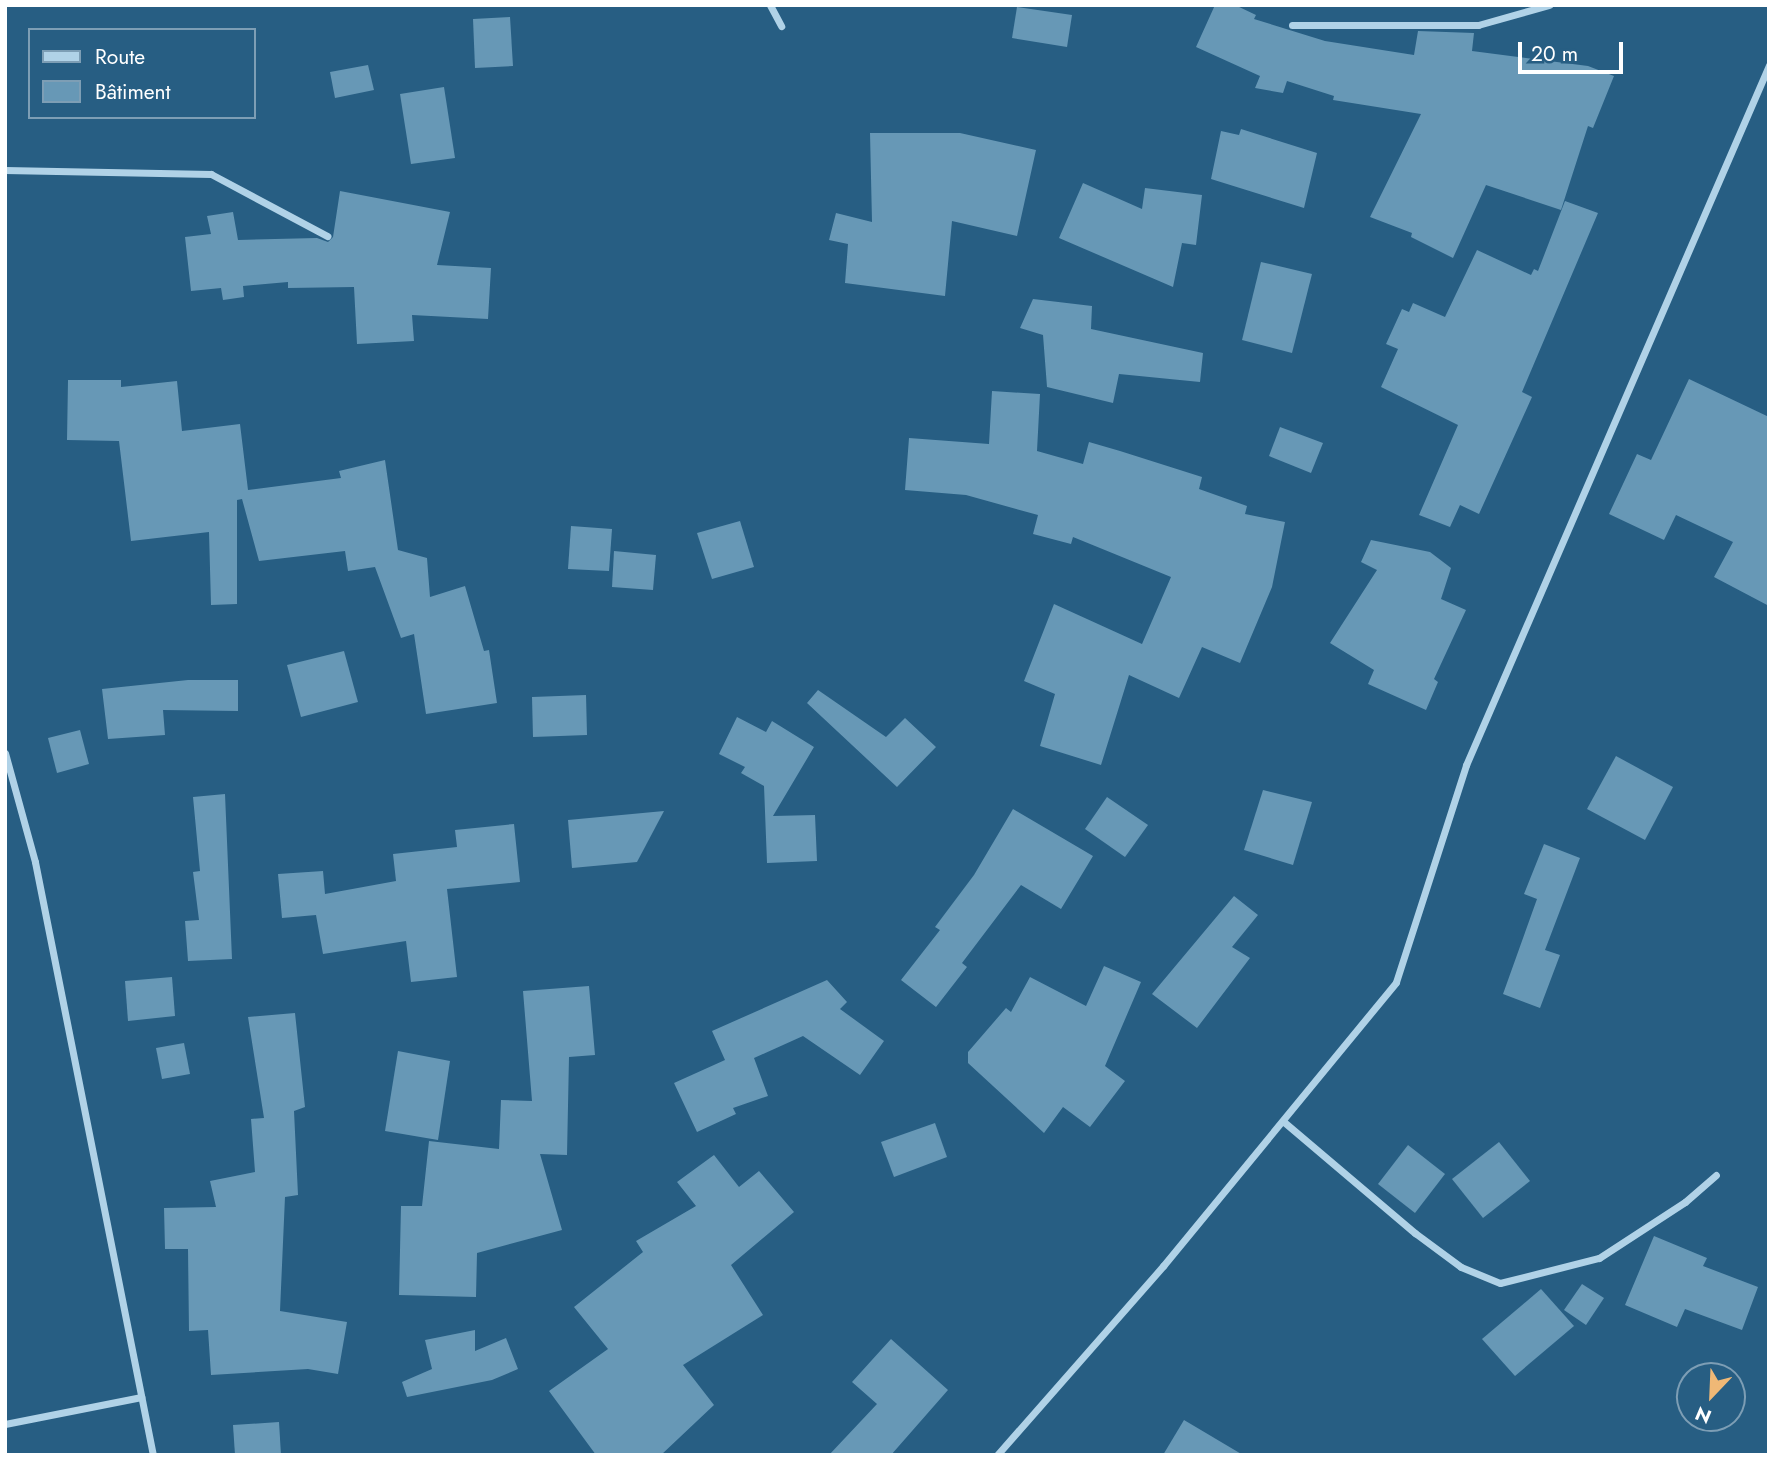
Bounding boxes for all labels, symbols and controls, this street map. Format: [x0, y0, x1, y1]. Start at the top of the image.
legend [28, 28, 256, 119]
scale bar [1522, 28, 1627, 72]
text: 20 m [1531, 39, 1578, 69]
text: Route [95, 42, 145, 72]
text: Bâtiment [95, 77, 171, 107]
north arrow [1676, 1362, 1746, 1432]
text: N [1691, 1400, 1716, 1430]

